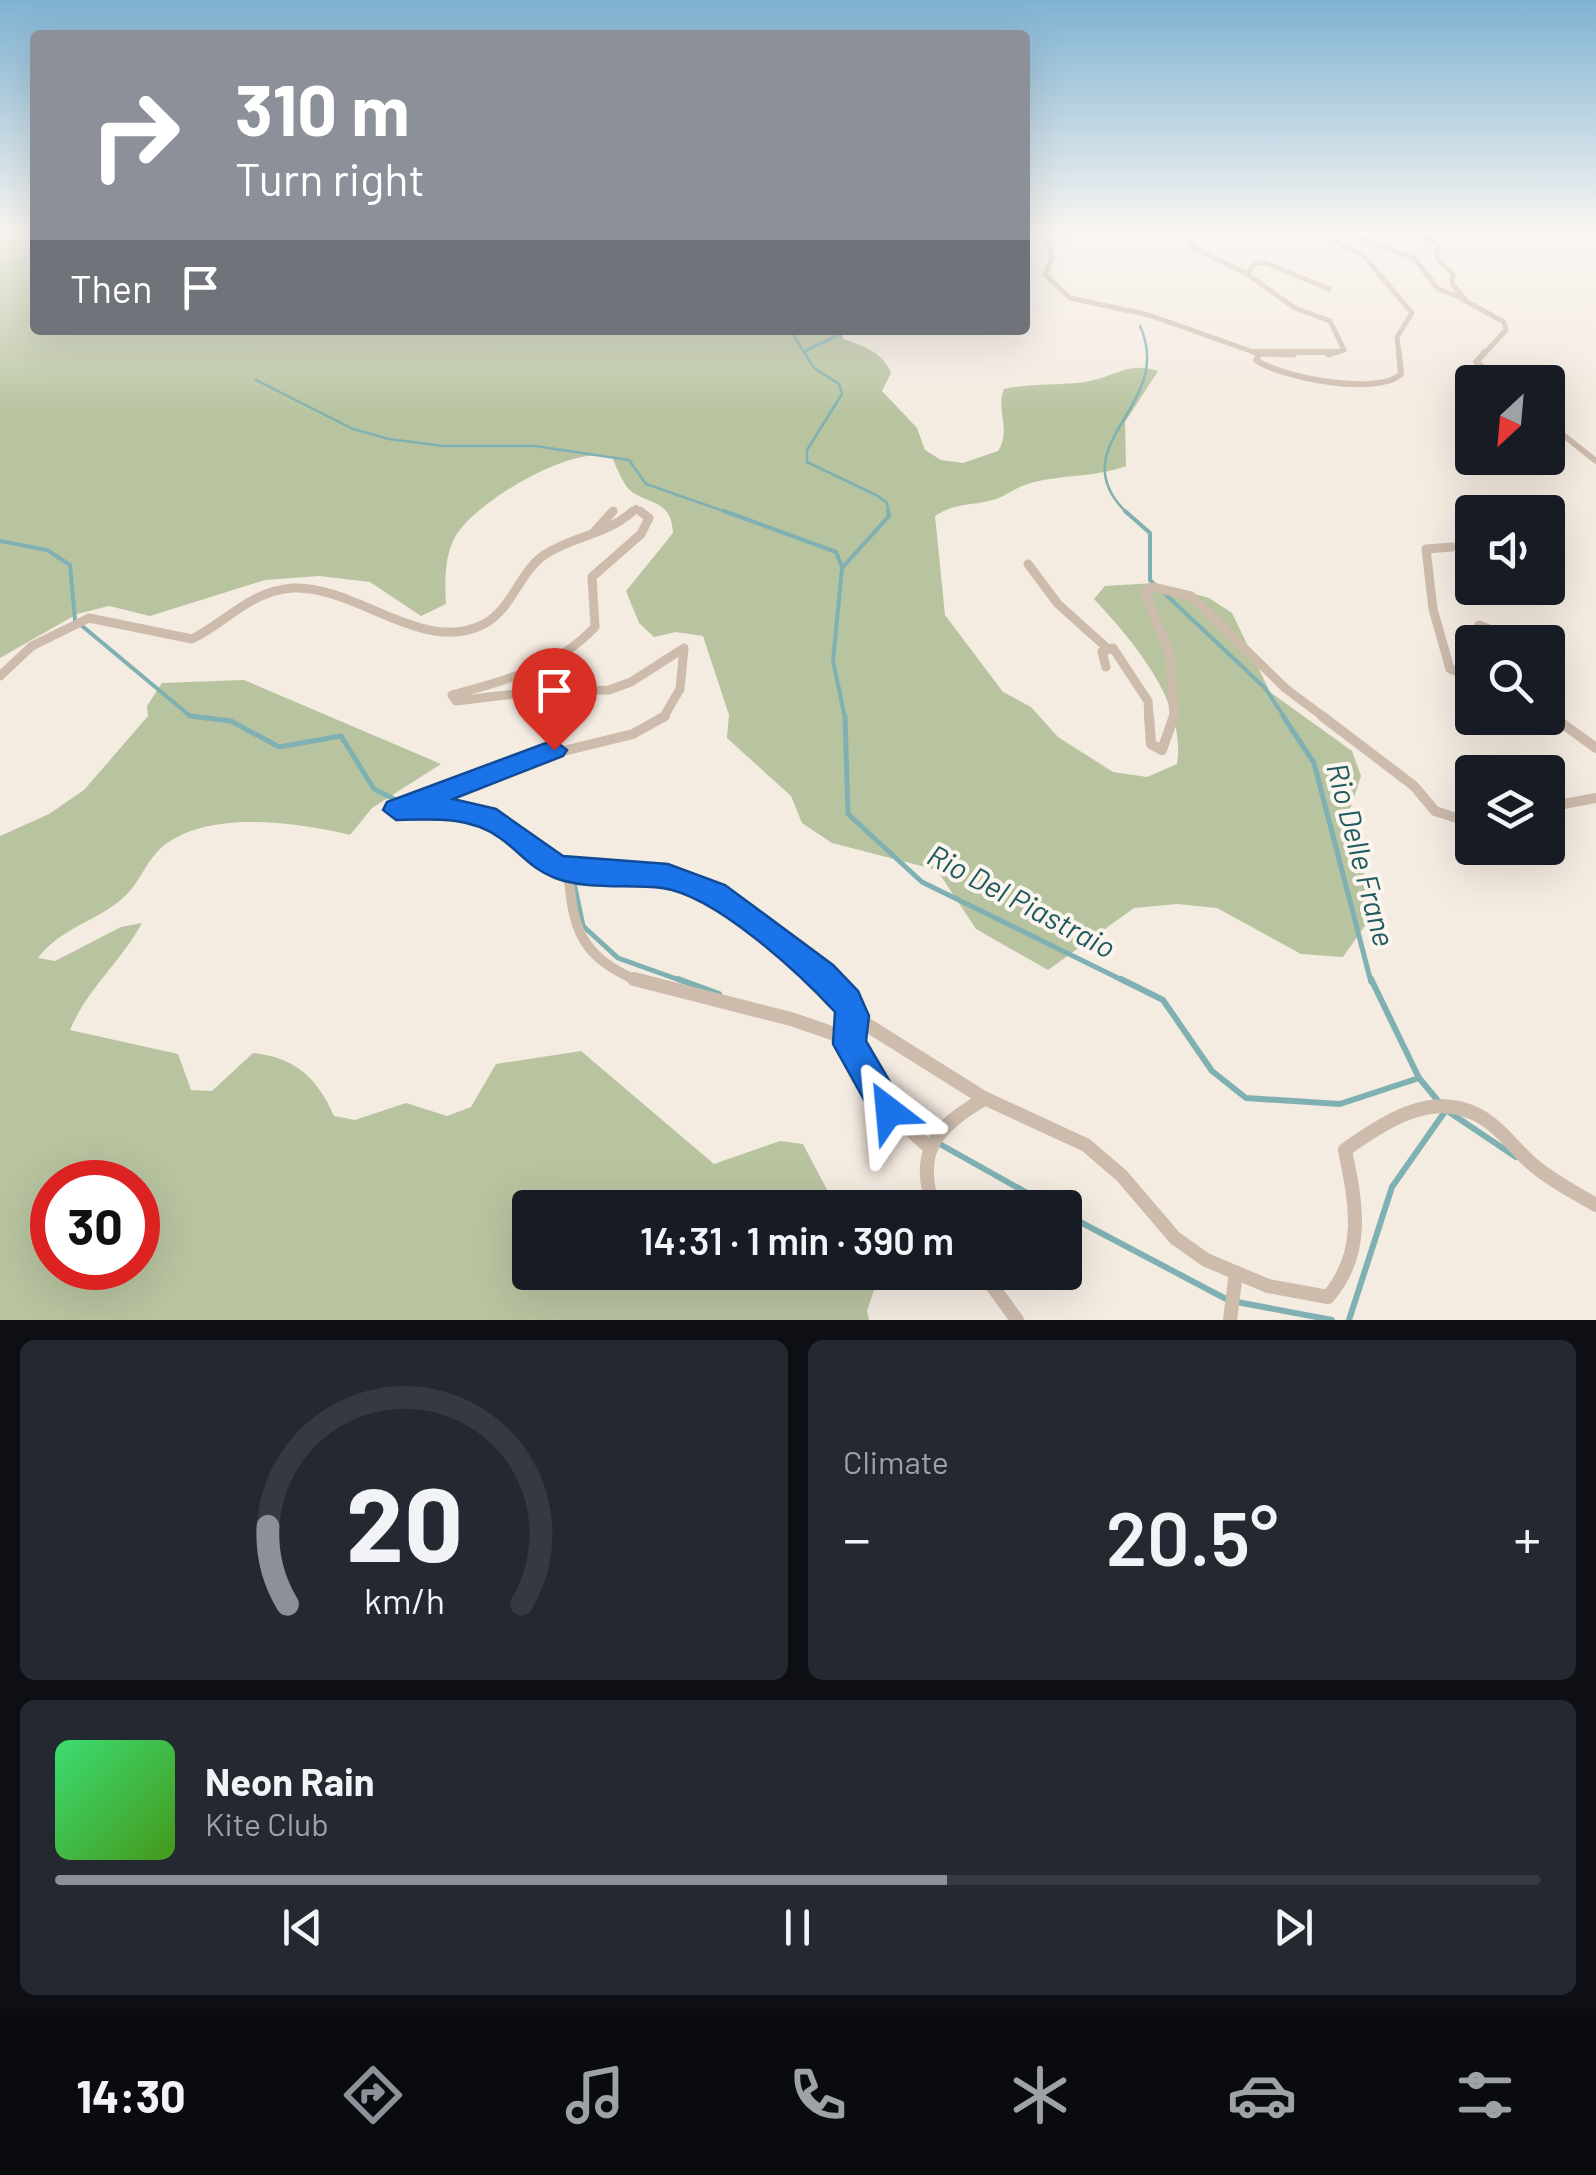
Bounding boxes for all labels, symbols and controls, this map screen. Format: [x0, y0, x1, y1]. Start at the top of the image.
text: 310 m [235, 66, 410, 150]
icon: right [70, 70, 200, 200]
text: Turn right [235, 151, 425, 205]
icon: arrive [173, 260, 228, 315]
text: Then [70, 265, 153, 311]
north arrow [1455, 365, 1565, 475]
map controls [1455, 365, 1565, 865]
button: sound [1455, 495, 1565, 605]
button: search [1455, 625, 1565, 735]
pin [512, 648, 597, 751]
icon: arrive [527, 663, 582, 718]
button: layers [1455, 755, 1565, 865]
water label: Rio Delle Frane [1320, 759, 1404, 950]
water label: Rio Del Piastraio [922, 836, 1122, 965]
position arrow [837, 1059, 941, 1163]
speed limit sign: 30 [30, 1160, 160, 1290]
text: 14:31 · 1 min · 390 m [640, 1217, 954, 1263]
text: Climate [843, 1442, 949, 1480]
text: 20 [345, 1458, 463, 1583]
text: 20.5° [1106, 1491, 1278, 1581]
text: − [843, 1504, 871, 1570]
text: + [1513, 1504, 1541, 1570]
text: km/h [364, 1578, 444, 1621]
text: Neon Rain [205, 1758, 374, 1804]
text: Kite Club [205, 1804, 329, 1842]
icon: previous [275, 1900, 330, 1955]
icon: pause [770, 1900, 825, 1955]
icon: next [1266, 1900, 1321, 1955]
icon: directions [338, 2060, 408, 2130]
icon: music [560, 2060, 630, 2130]
icon: phone [783, 2060, 853, 2130]
icon: climate [1005, 2060, 1075, 2130]
icon: car [1227, 2060, 1297, 2130]
icon: filters [1450, 2060, 1520, 2130]
text: 14:30 [76, 2068, 186, 2122]

